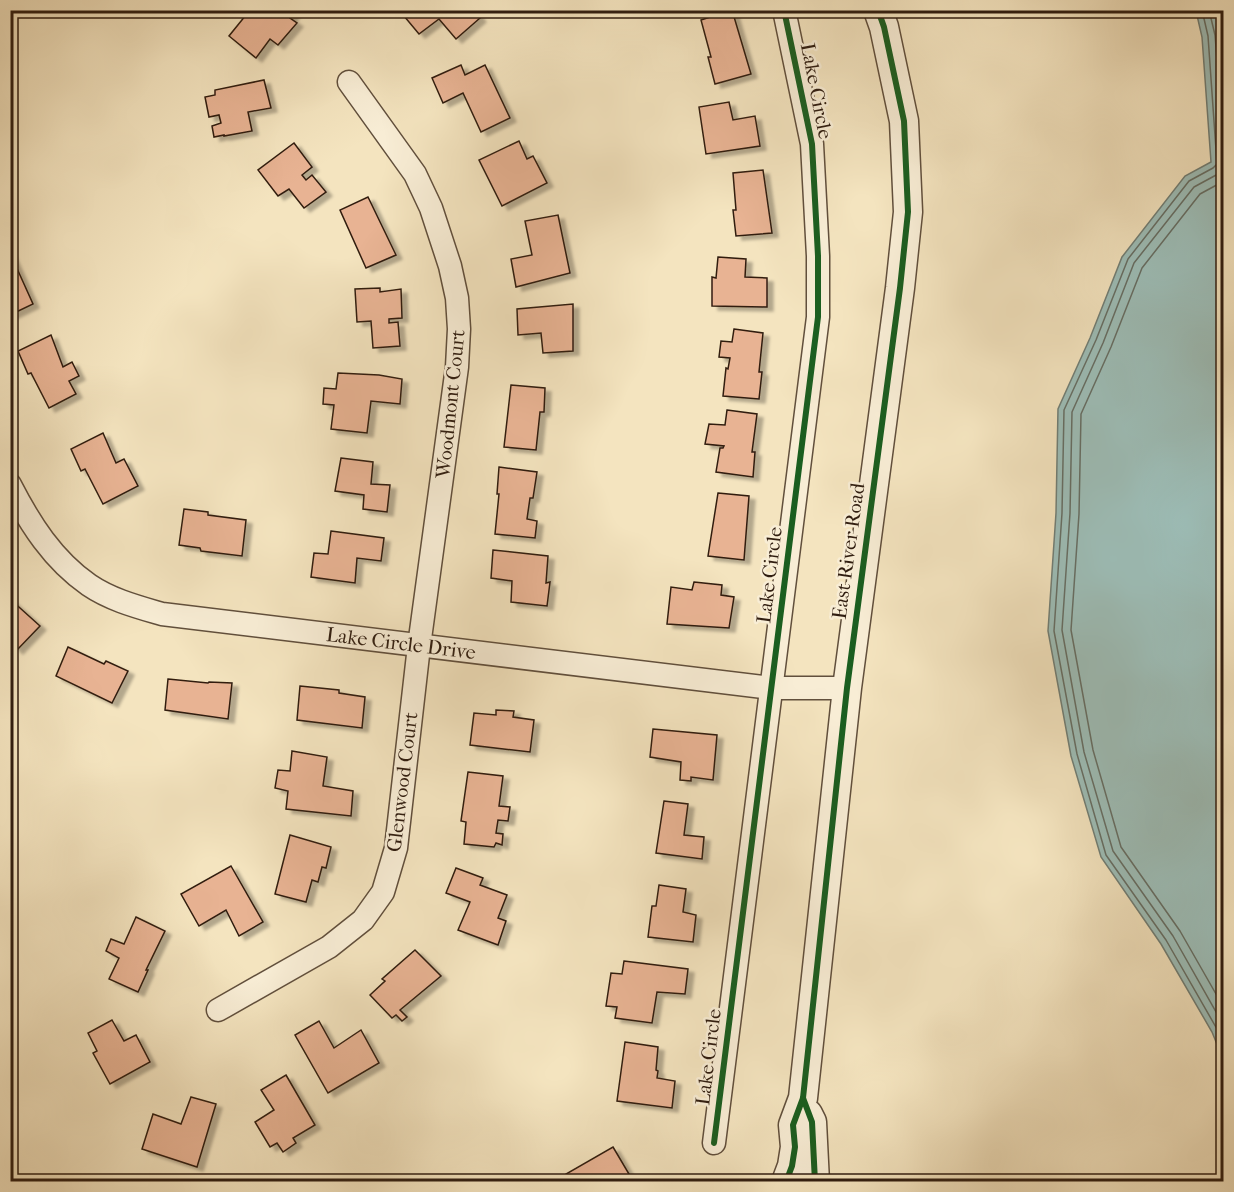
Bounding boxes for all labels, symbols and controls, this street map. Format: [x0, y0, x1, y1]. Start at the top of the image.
street label: Lake Circle [796, 41, 837, 141]
street label: Woodmont Court [431, 329, 470, 481]
street label: East River Road [828, 480, 870, 621]
street label: Lake Circle [752, 525, 787, 625]
street label: Lake Circle Drive [325, 623, 477, 664]
street label: Glenwood Court [382, 711, 423, 853]
street label: Lake Circle [691, 1007, 726, 1107]

